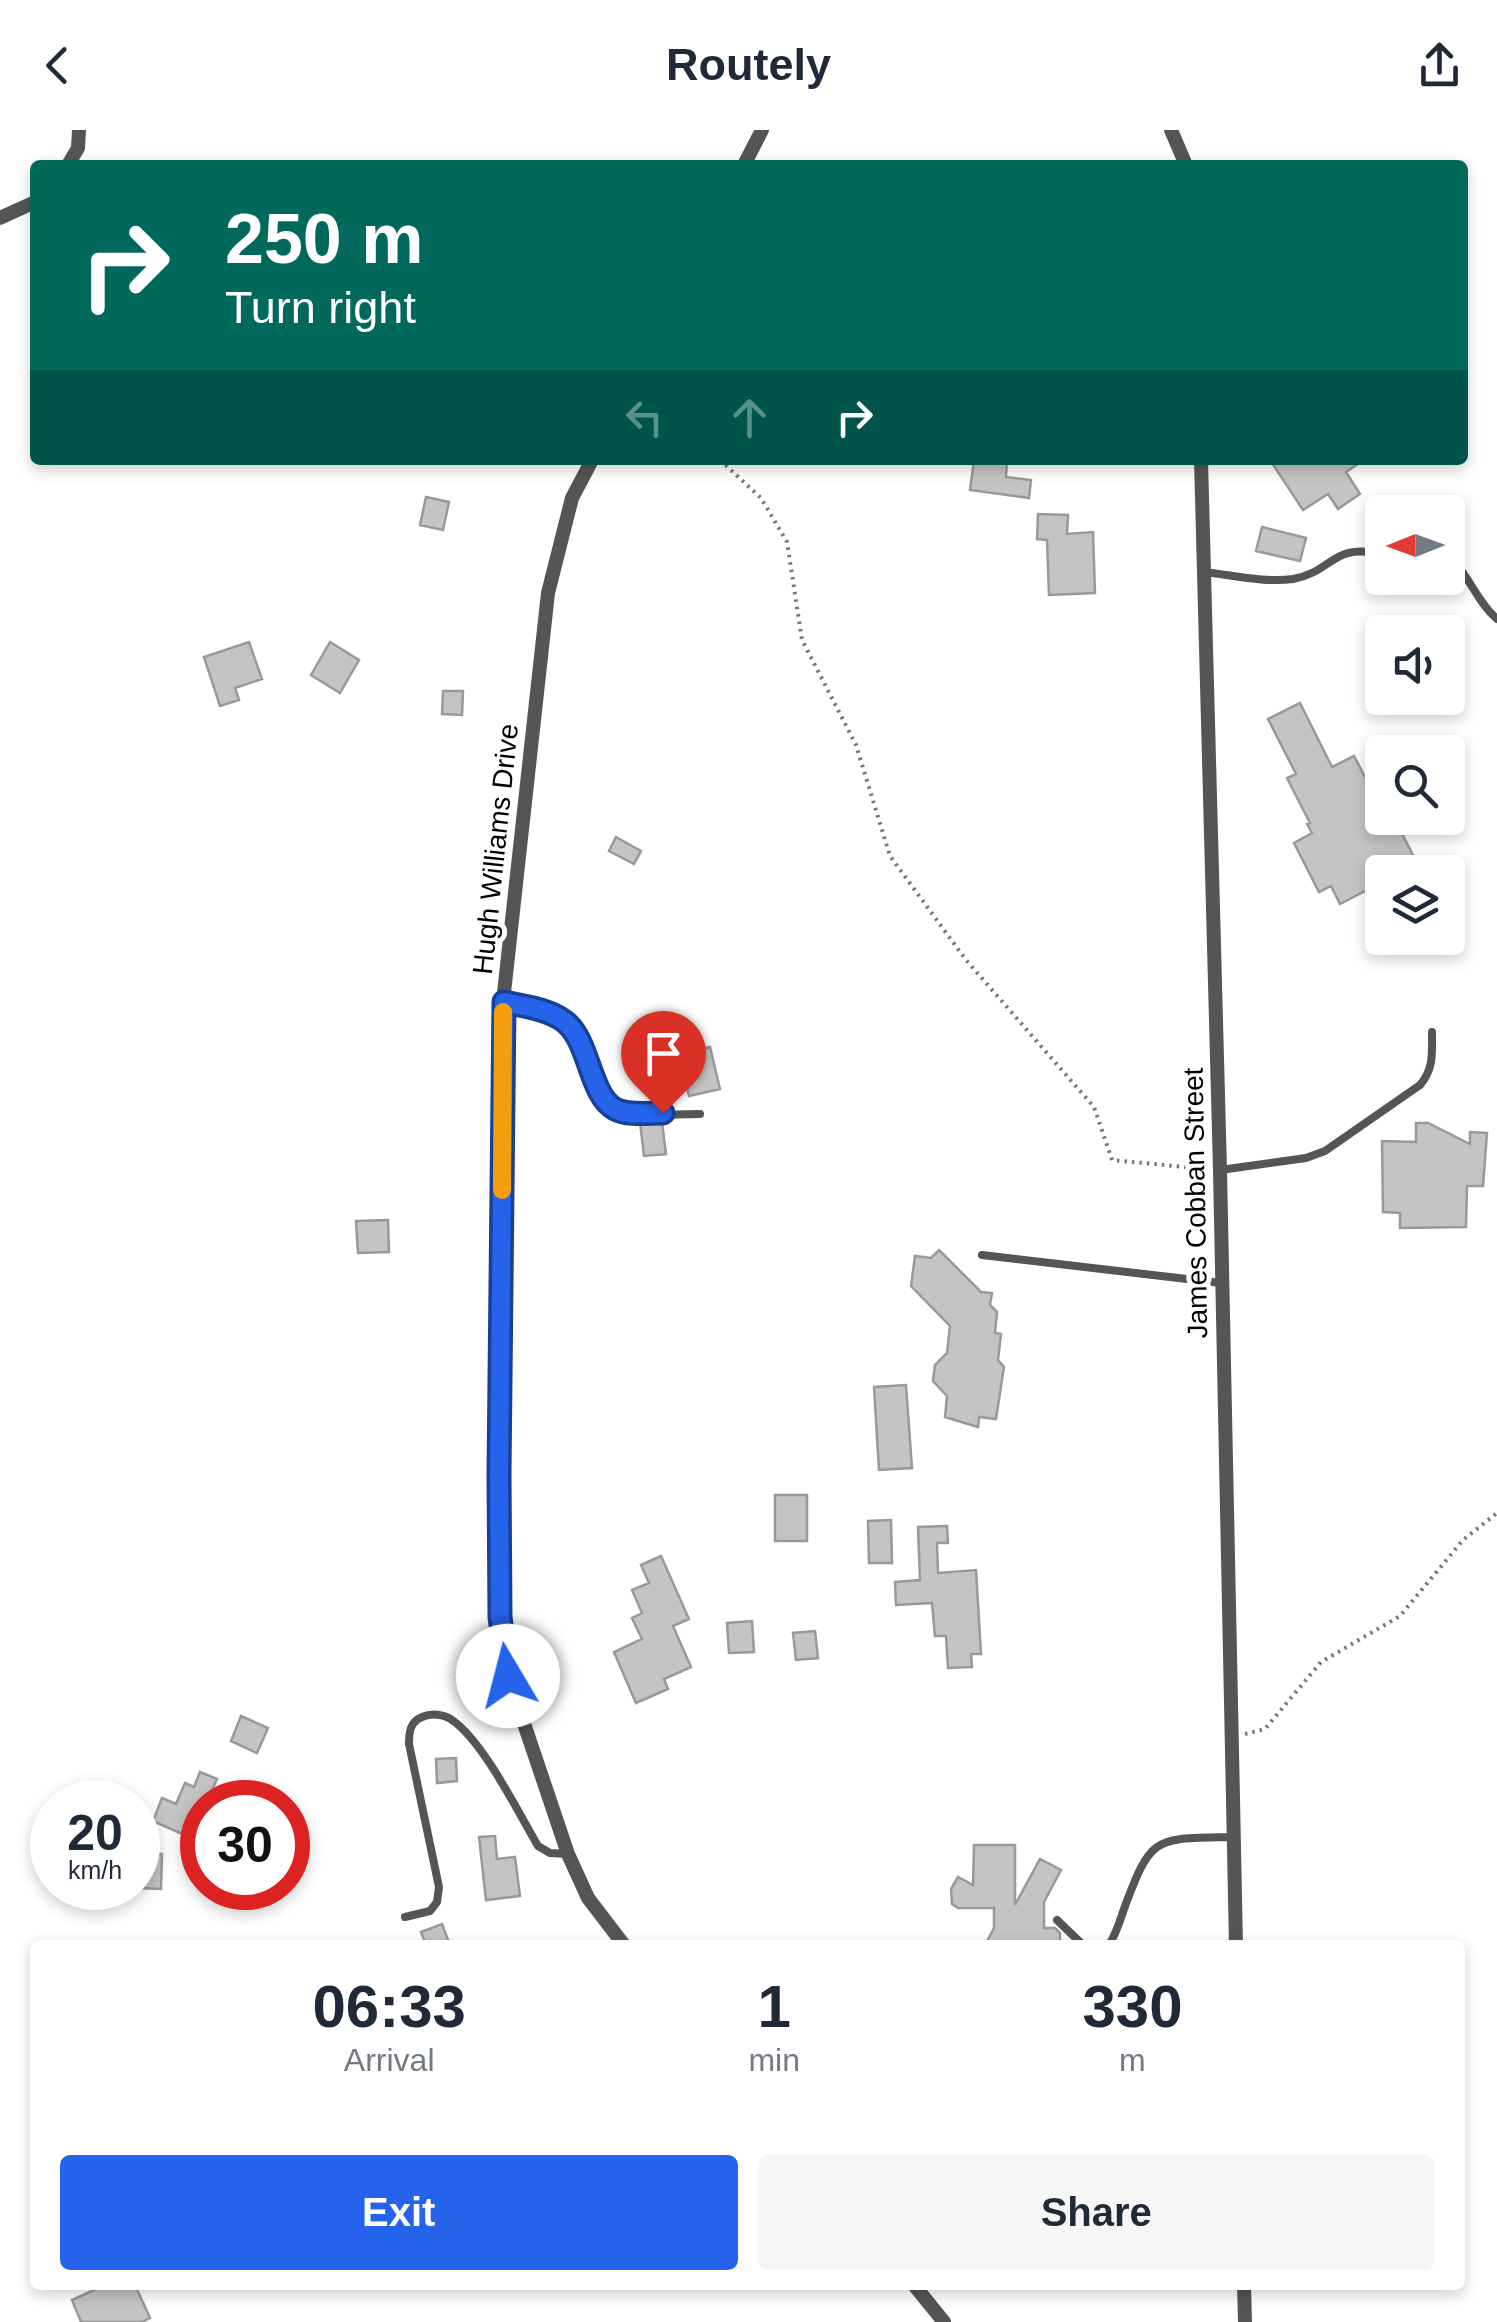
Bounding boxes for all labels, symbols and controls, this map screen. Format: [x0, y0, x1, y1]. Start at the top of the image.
icon: back [30, 38, 85, 93]
icon: share [1412, 38, 1467, 93]
text: Routely [666, 39, 831, 90]
icon: right [60, 200, 190, 330]
text: 250 m [225, 200, 423, 278]
text: Turn right [225, 282, 416, 333]
icon: left [617, 390, 672, 445]
icon: ahead [722, 390, 777, 445]
icon: right [827, 390, 882, 445]
north arrow [1365, 495, 1465, 595]
map controls [1365, 495, 1465, 955]
button: sound [1365, 615, 1465, 715]
street label: Hugh Williams Drive [467, 722, 524, 976]
button: search [1365, 735, 1465, 835]
button: layers [1365, 855, 1465, 955]
pin [621, 1011, 706, 1114]
icon: arrive [636, 1026, 691, 1081]
street label: James Cobban Street [1178, 1067, 1213, 1339]
position arrow [456, 1624, 560, 1728]
speed limit sign: 30 [180, 1780, 310, 1910]
text: 20 [67, 1805, 123, 1861]
text: km/h [68, 1856, 122, 1884]
text: 06:33 [312, 1973, 466, 2040]
text: 1 [757, 1973, 791, 2040]
text: 330 [1082, 1973, 1183, 2040]
text: Arrival [344, 2042, 435, 2078]
text: min [748, 2042, 800, 2078]
text: m [1119, 2042, 1146, 2078]
button: Exit [60, 2155, 738, 2270]
button: Share [758, 2155, 1435, 2270]

